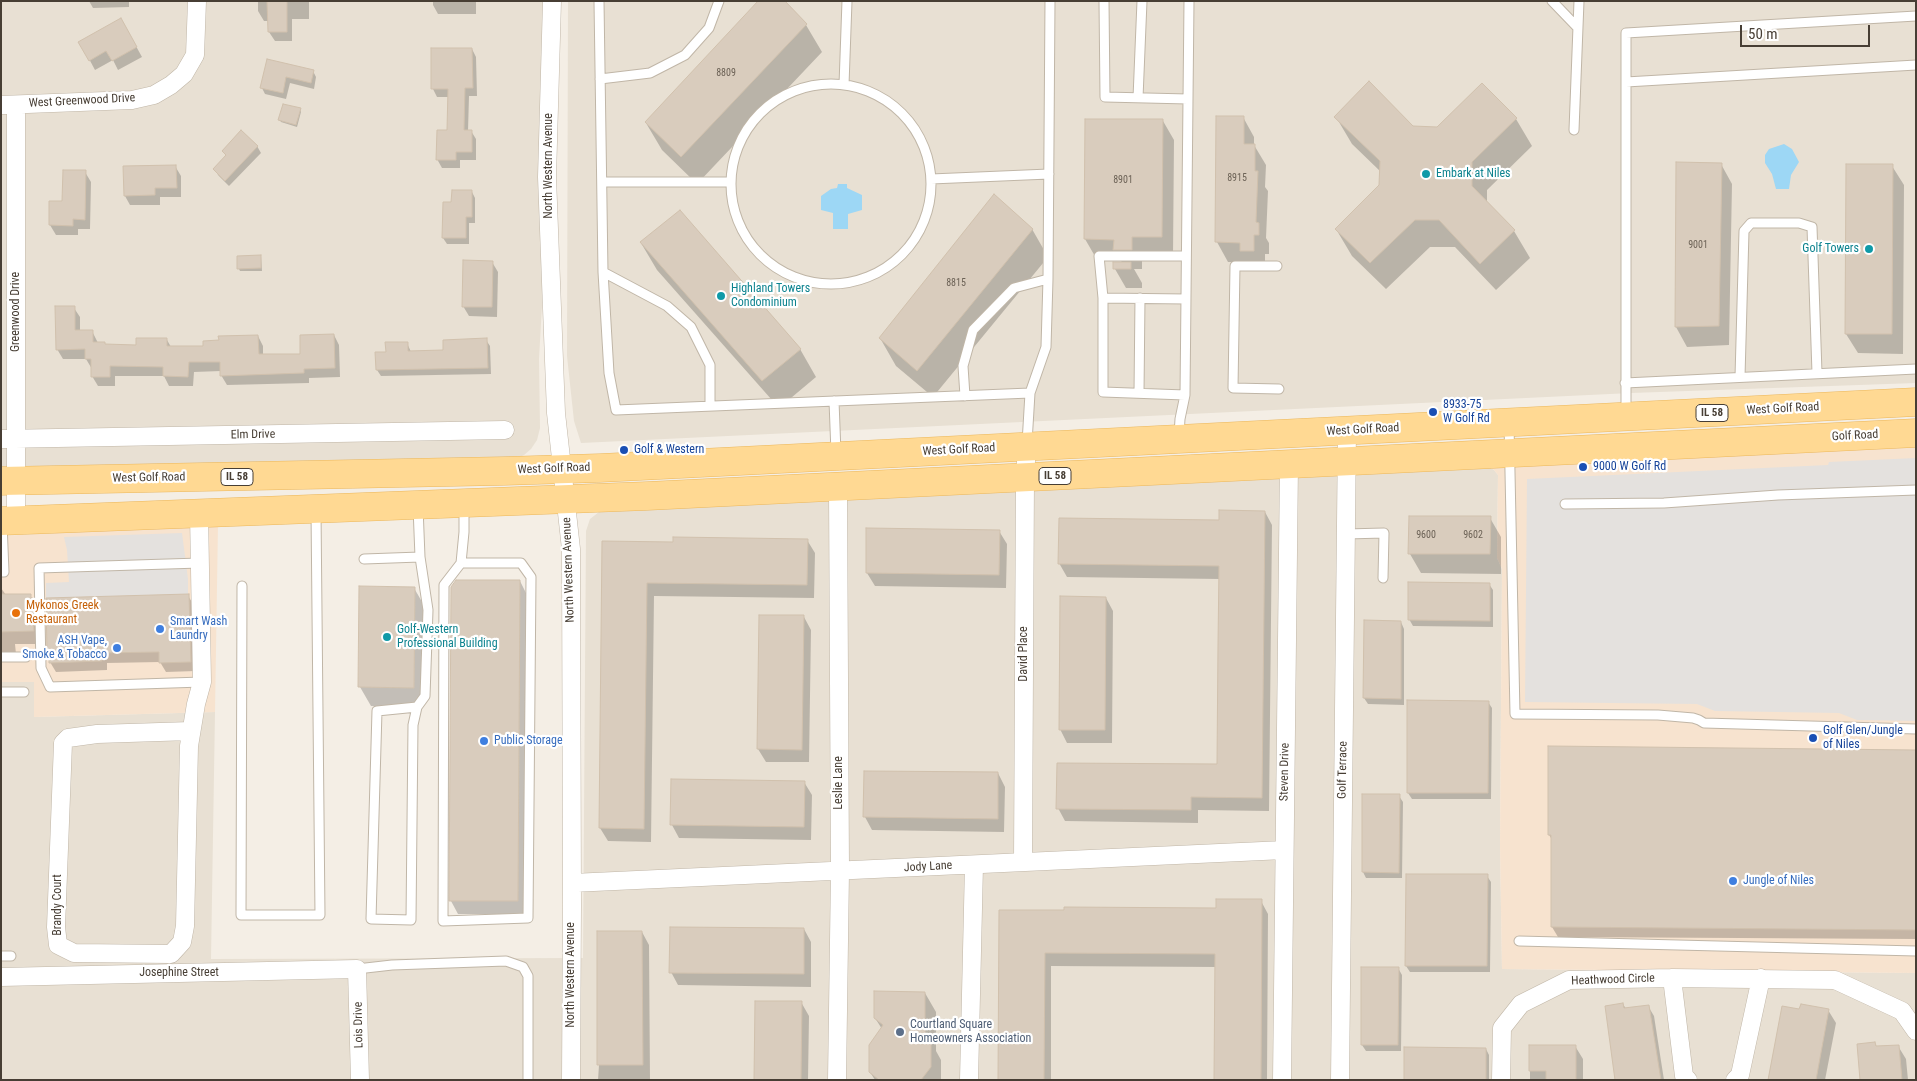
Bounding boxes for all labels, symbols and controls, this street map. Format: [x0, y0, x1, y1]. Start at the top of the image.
scale bar [1742, 15, 1872, 47]
text: 50 m [1748, 25, 1778, 43]
house number: 8809 [716, 67, 736, 79]
street label: West Greenwood Drive [28, 91, 136, 111]
street label: North Western Avenue [542, 113, 556, 219]
place label: Embark at Niles [1436, 167, 1511, 181]
marker: Embark at Niles [1420, 168, 1432, 180]
house number: 8915 [1227, 172, 1247, 184]
house number: 8901 [1113, 174, 1133, 186]
house number: 9001 [1688, 239, 1708, 251]
place label: Golf Towers [1802, 242, 1859, 256]
marker: Golf Towers [1863, 243, 1875, 255]
street label: Greenwood Drive [9, 272, 23, 352]
house number: 8815 [946, 277, 966, 289]
place label: Highland Towers Condominium [731, 282, 810, 310]
marker: Highland Towers Condominium [715, 290, 727, 302]
place label: 8933-75 W Golf Rd [1443, 398, 1490, 426]
street label: West Golf Road [1746, 400, 1820, 418]
road number: IL 58 [1696, 404, 1728, 422]
marker: 8933-75 W Golf Rd [1427, 406, 1439, 418]
street label: West Golf Road [1326, 421, 1400, 439]
street label: Elm Drive [231, 427, 275, 443]
street label: Golf Road [1831, 428, 1879, 444]
street label: West Golf Road [922, 441, 996, 459]
place label: Golf & Western [634, 443, 704, 457]
marker: Golf & Western [618, 444, 630, 456]
place label: 9000 W Golf Rd [1593, 460, 1666, 474]
street label: West Golf Road [517, 461, 591, 477]
marker: 9000 W Golf Rd [1577, 461, 1589, 473]
road number: IL 58 [221, 468, 253, 486]
road number: IL 58 [1039, 468, 1071, 484]
street label: West Golf Road [112, 470, 186, 486]
street label: North Western Avenue [560, 517, 578, 623]
house number: 9600 [1416, 529, 1436, 541]
house number: 9602 [1463, 529, 1483, 541]
place label: Mykonos Greek Restaurant [26, 599, 99, 627]
marker: Mykonos Greek Restaurant [10, 607, 22, 619]
place label: Smart Wash Laundry [170, 615, 227, 643]
marker: Smart Wash Laundry [154, 623, 166, 635]
place label: Golf-Western Professional Building [397, 623, 498, 651]
street label: David Place [1017, 626, 1031, 682]
marker: Golf-Western Professional Building [381, 631, 393, 643]
place label: ASH Vape, Smoke & Tobacco [22, 634, 107, 662]
marker: ASH Vape, Smoke & Tobacco [111, 642, 123, 654]
place label: Golf Glen/Jungle of Niles [1823, 724, 1903, 752]
marker: Golf Glen/Jungle of Niles [1807, 732, 1819, 744]
place label: Public Storage [494, 734, 563, 748]
marker: Public Storage [478, 735, 490, 747]
street label: Golf Terrace [1335, 741, 1351, 799]
street label: Steven Drive [1277, 743, 1293, 801]
street label: Leslie Lane [832, 756, 846, 810]
street label: Jody Lane [903, 859, 953, 875]
street label: Brandy Court [51, 874, 65, 936]
place label: Jungle of Niles [1743, 874, 1814, 888]
marker: Jungle of Niles [1727, 875, 1739, 887]
street label: North Western Avenue [564, 922, 578, 1028]
street label: Josephine Street [139, 966, 219, 980]
street label: Heathwood Circle [1571, 971, 1655, 989]
street label: Lois Drive [351, 1002, 367, 1048]
place label: Courtland Square Homeowners Association [910, 1018, 1031, 1046]
marker: Courtland Square Homeowners Association [894, 1026, 906, 1038]

